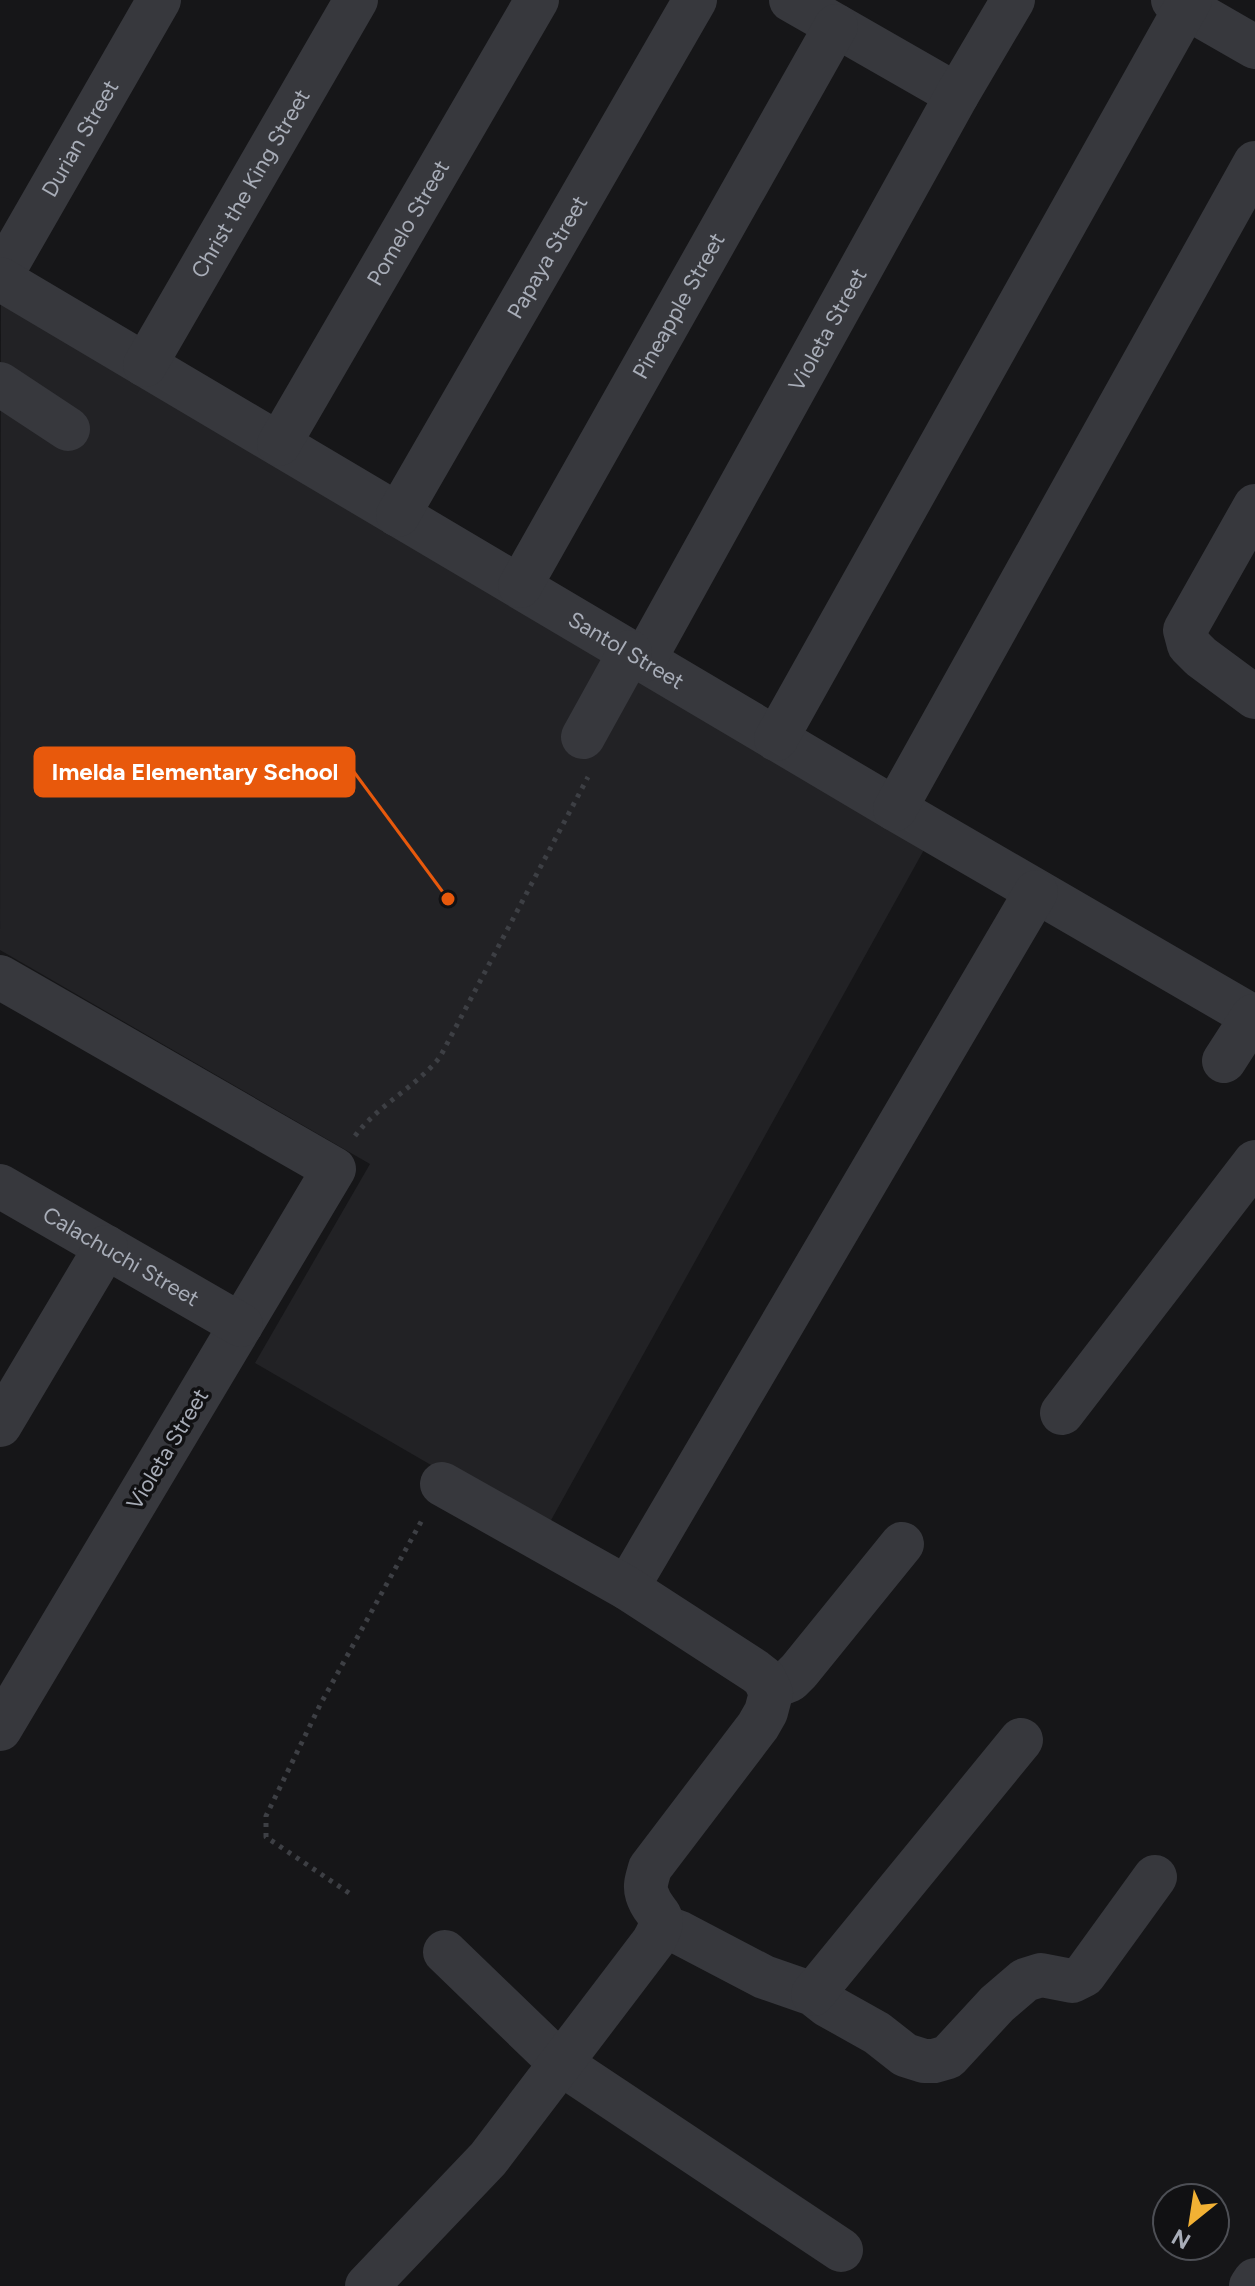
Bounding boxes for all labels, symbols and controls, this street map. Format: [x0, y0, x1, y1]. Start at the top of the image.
street label: Durian Street [36, 75, 124, 202]
street label: Christ the King Street [185, 84, 316, 283]
street label: Pomelo Street [361, 155, 455, 291]
street label: Papaya Street [501, 191, 593, 323]
street label: Pineapple Street [627, 228, 731, 384]
street label: Violeta Street [783, 263, 873, 396]
street label: Santol Street [563, 606, 689, 695]
callout: Imelda Elementary School [35, 748, 354, 796]
text: Imelda Elementary School [51, 757, 339, 786]
street label: Calachuchi Street [38, 1201, 204, 1312]
street label: Violeta Street [121, 1384, 214, 1515]
north arrow [1151, 2182, 1231, 2262]
text: N [1167, 2223, 1195, 2255]

